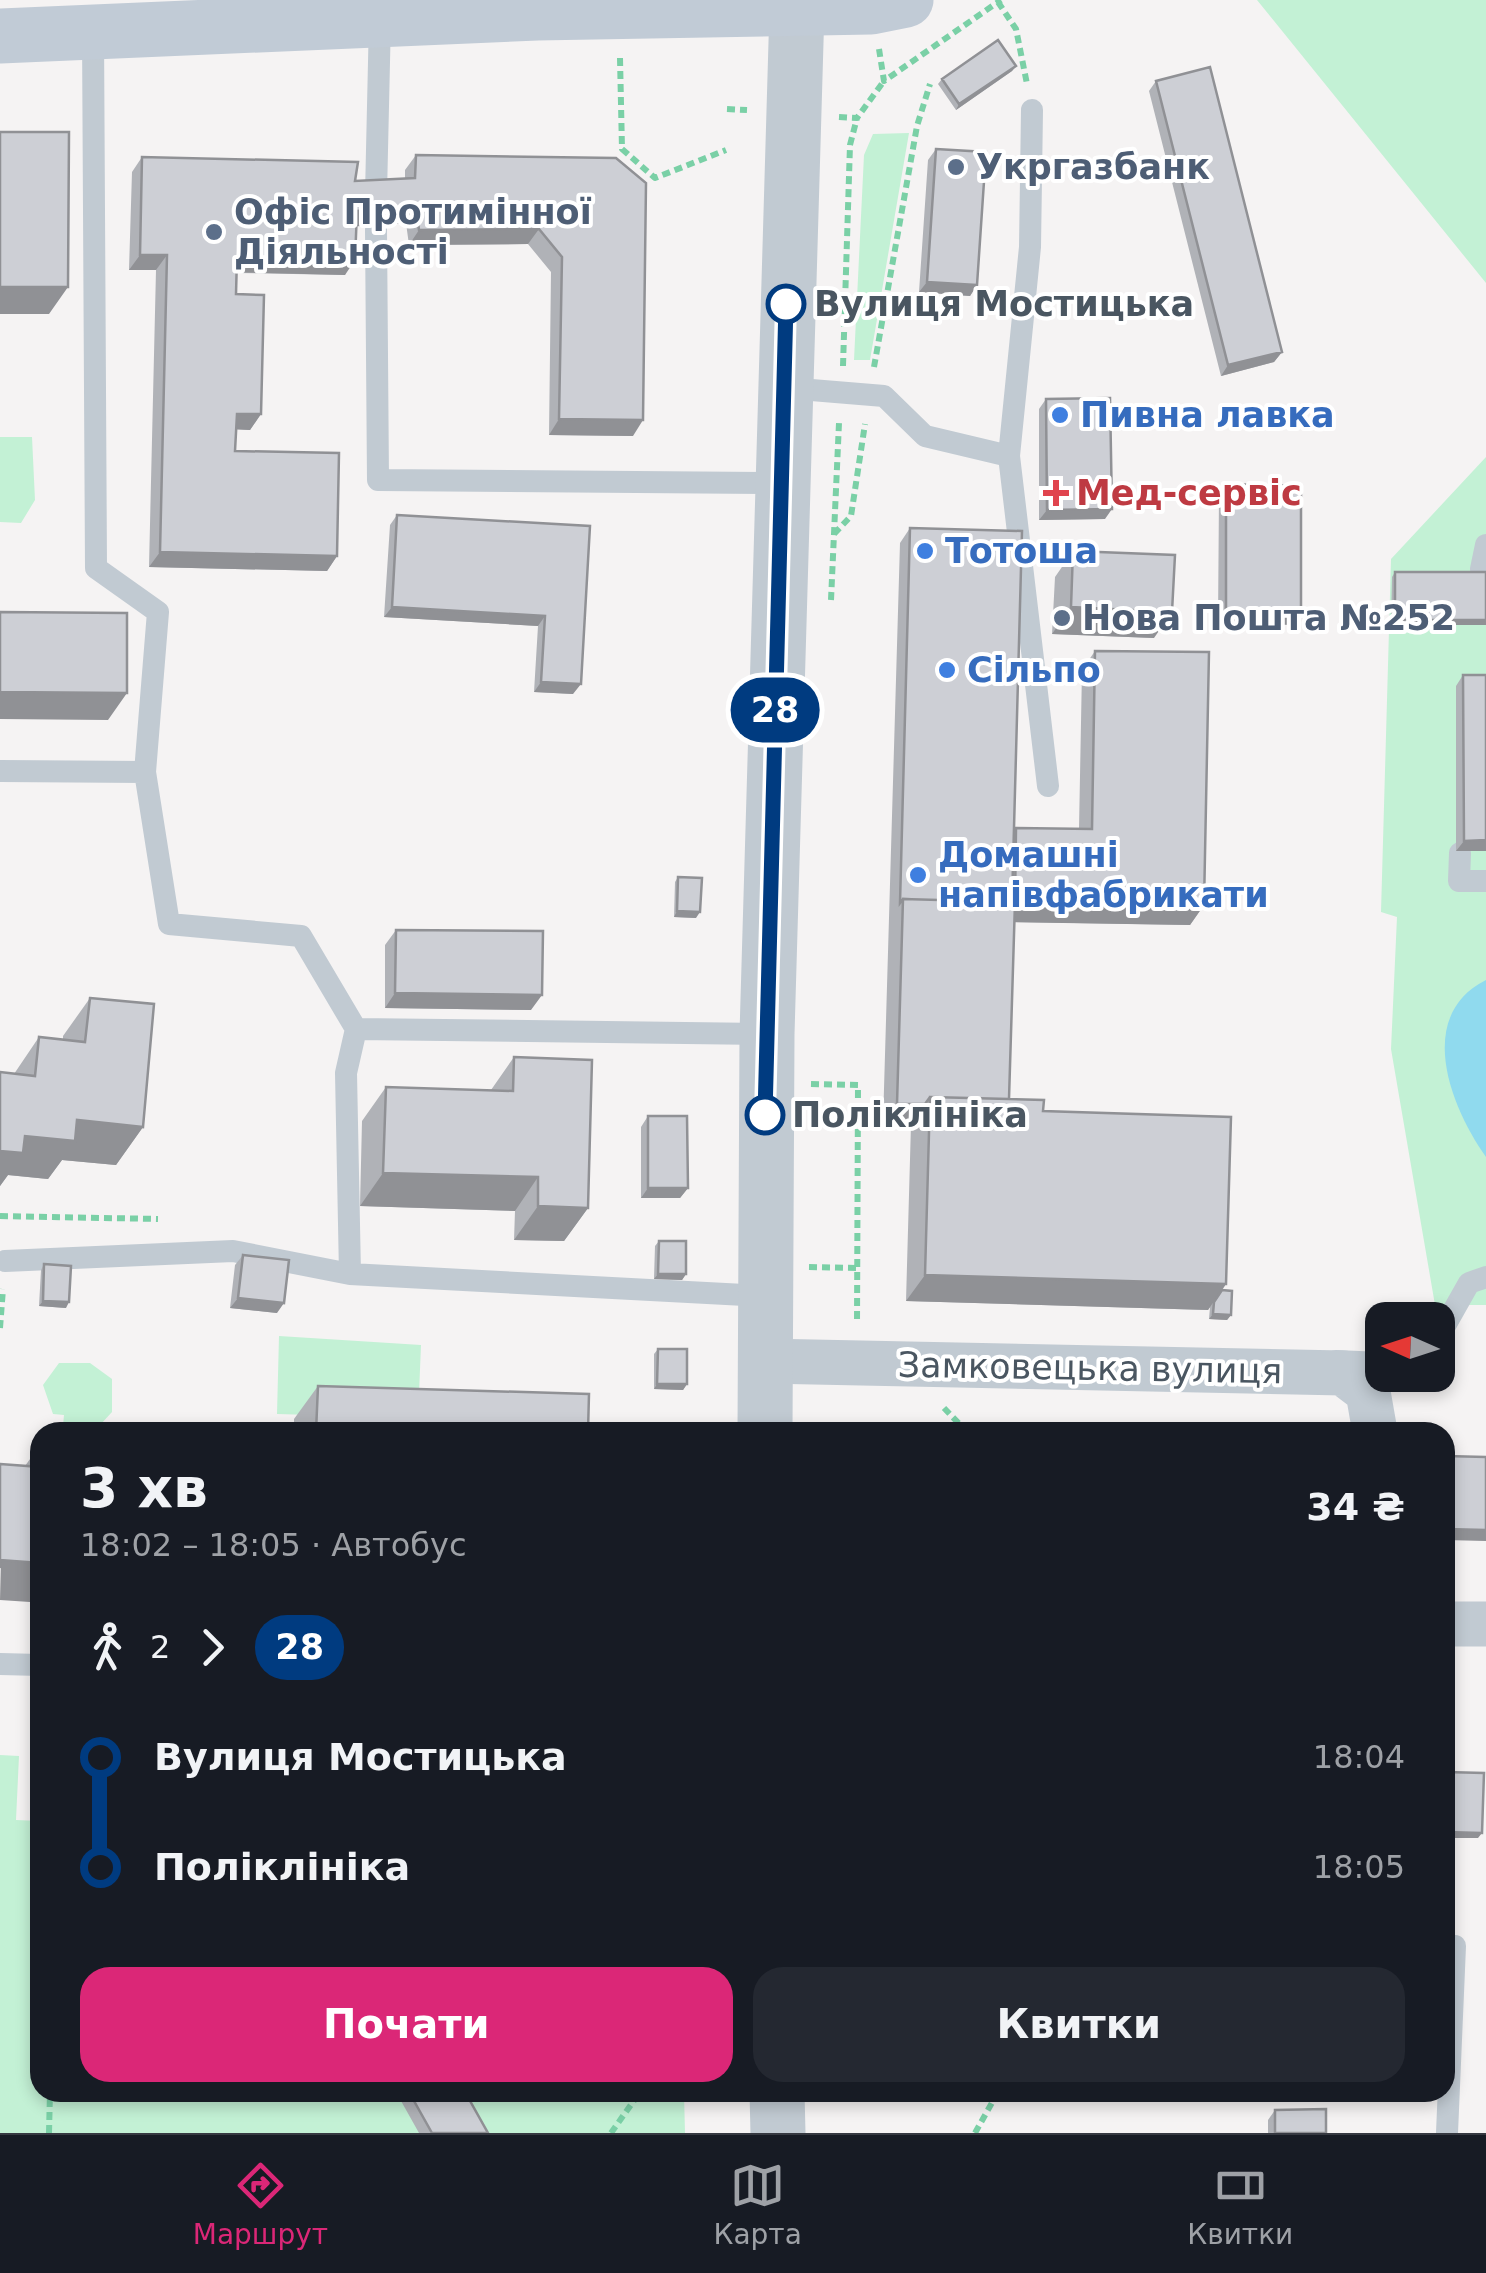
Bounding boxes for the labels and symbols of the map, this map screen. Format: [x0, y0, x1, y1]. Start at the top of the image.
place label: Укргазбанк [976, 147, 1210, 187]
marker: Укргазбанк [945, 156, 967, 178]
place label: Офіс Протимінної Діяльності [234, 192, 592, 272]
marker: Офіс Протимінної Діяльності [203, 221, 225, 243]
place label: Вулиця Мостицька [814, 284, 1194, 324]
marker: Вулиця Мостицька [767, 285, 805, 323]
place label: Пивна лавка [1080, 395, 1335, 435]
marker: Пивна лавка [1049, 404, 1071, 426]
place label: Мед-сервіс [1076, 473, 1302, 513]
marker: Мед-сервіс [1045, 482, 1067, 504]
place label: Тотоша [945, 531, 1098, 571]
marker: Тотоша [914, 540, 936, 562]
place label: Нова Пошта №252 [1082, 598, 1455, 638]
marker: Нова Пошта №252 [1051, 607, 1073, 629]
place label: Сільпо [967, 650, 1101, 690]
marker: Сільпо [936, 659, 958, 681]
line badge: 28 [730, 678, 820, 742]
place label: Домашні напівфабрикати [938, 835, 1269, 915]
marker: Домашні напівфабрикати [907, 864, 929, 886]
place label: Поліклініка [792, 1095, 1028, 1135]
marker: Поліклініка [746, 1096, 784, 1134]
north arrow [1365, 1302, 1455, 1392]
street label: Замковецька вулиця [897, 1345, 1283, 1391]

